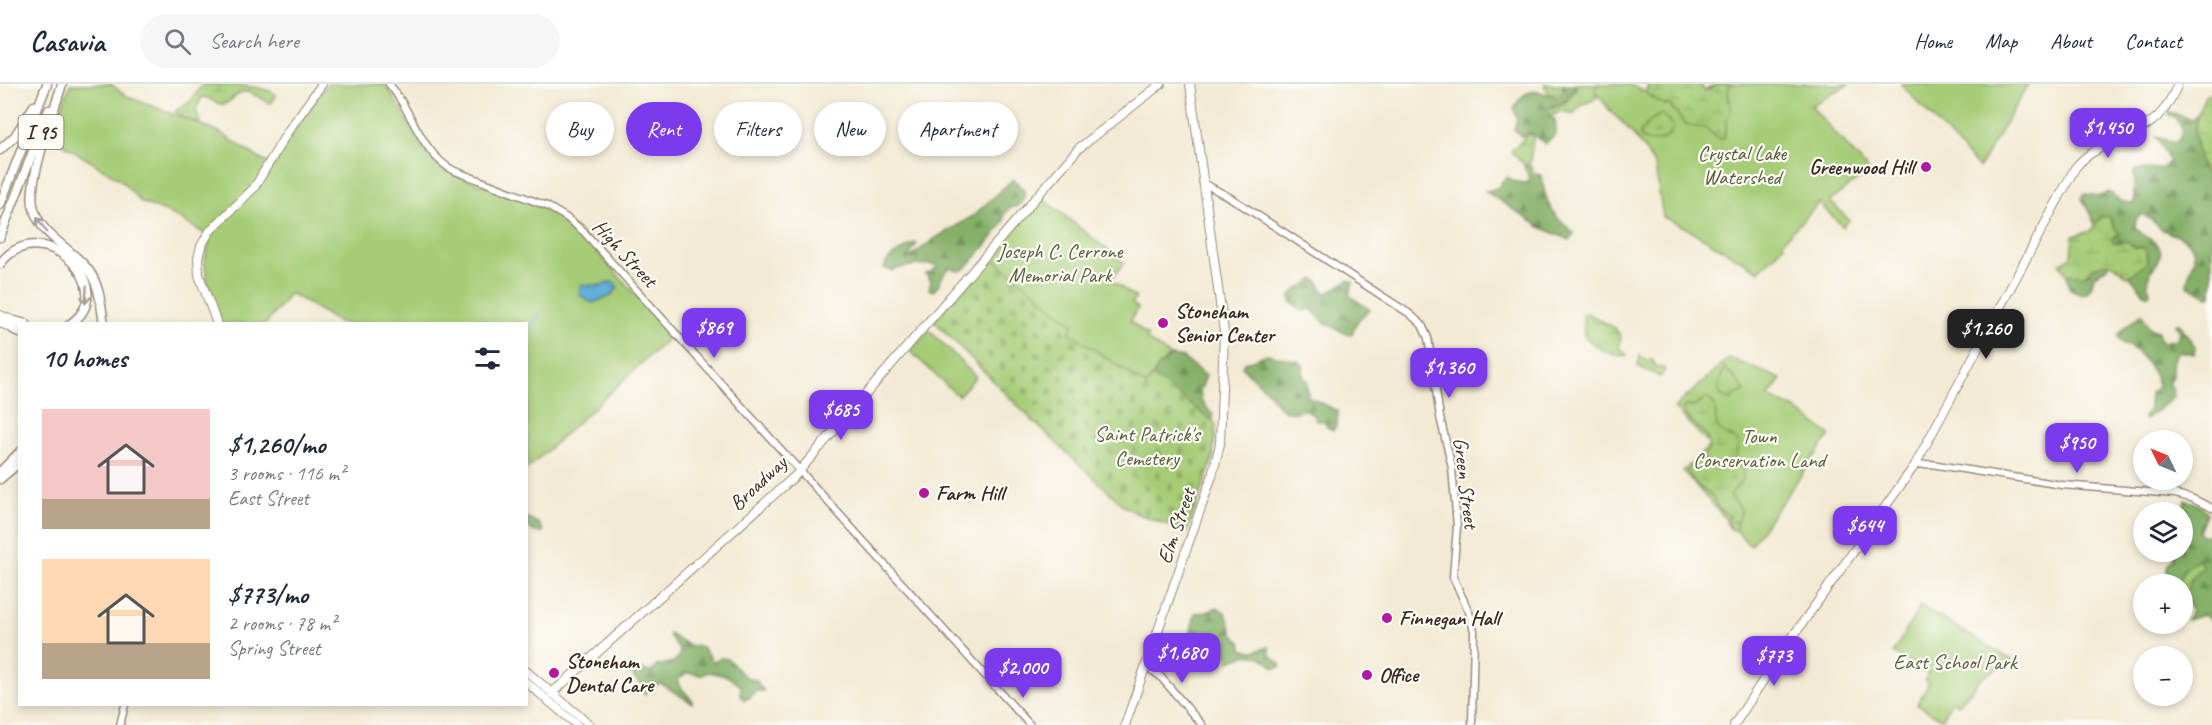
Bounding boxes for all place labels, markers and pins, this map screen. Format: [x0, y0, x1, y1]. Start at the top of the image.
pin: $1,450 [2059, 108, 2157, 159]
place label: Greenwood Hill [1809, 154, 1918, 180]
marker: Greenwood Hill [1919, 160, 1933, 174]
place label: Stoneham Senior Center [1175, 298, 1277, 348]
pin: $869 [678, 308, 750, 359]
pin: $1,260 [1937, 309, 2035, 360]
marker: Stoneham Senior Center [1156, 316, 1170, 330]
pin: $1,360 [1400, 348, 1498, 399]
pin: $685 [805, 390, 877, 441]
pin: $950 [2041, 423, 2113, 474]
place label: Farm Hill [936, 480, 1008, 506]
marker: Farm Hill [917, 486, 931, 500]
pin: $644 [1829, 506, 1901, 557]
place label: Finnegan Hall [1399, 605, 1504, 631]
marker: Finnegan Hall [1380, 611, 1394, 625]
pin: $1,680 [1133, 633, 1231, 684]
pin: $773 [1738, 636, 1810, 687]
place label: Stoneham Dental Care [566, 648, 655, 698]
pin: $2,000 [974, 648, 1072, 699]
place label: Office [1379, 662, 1420, 688]
marker: Stoneham Dental Care [547, 666, 561, 680]
marker: Office [1360, 668, 1374, 682]

